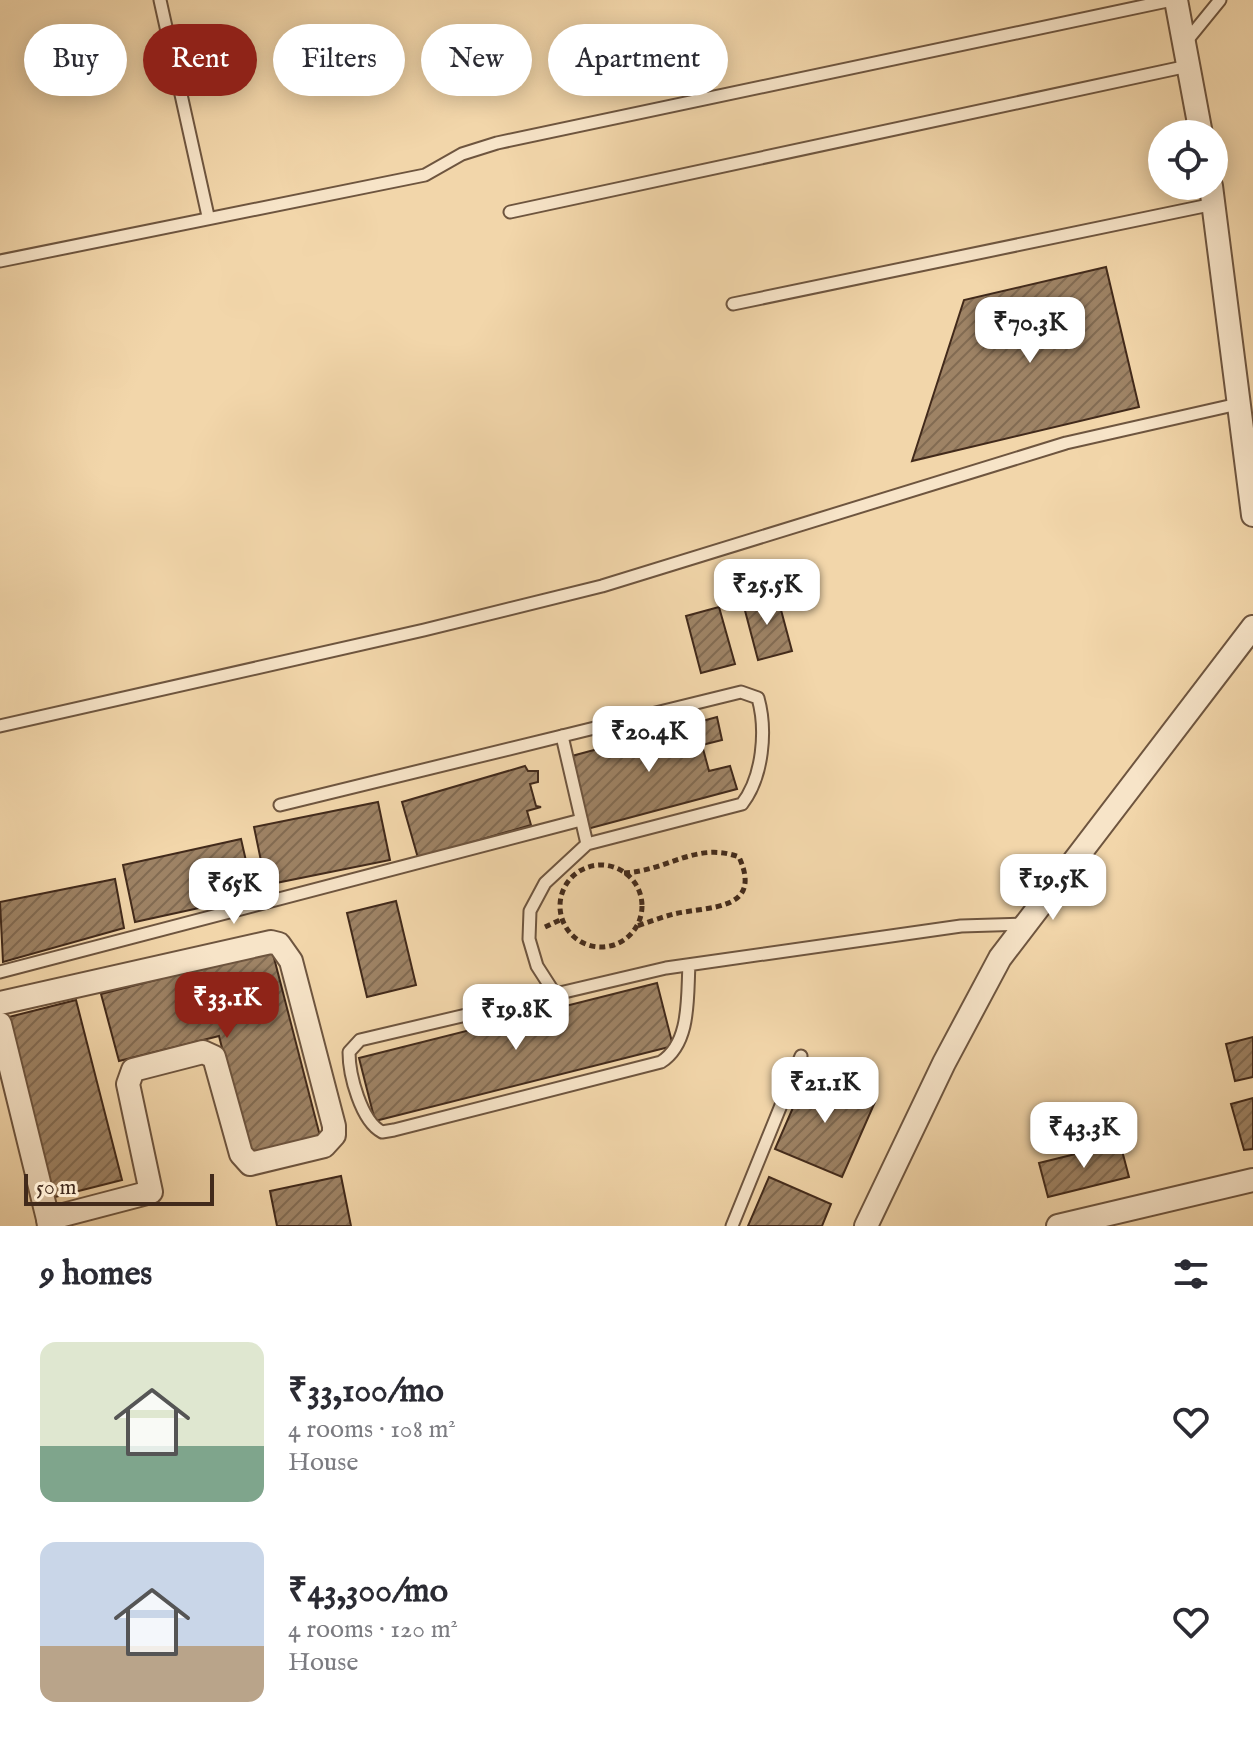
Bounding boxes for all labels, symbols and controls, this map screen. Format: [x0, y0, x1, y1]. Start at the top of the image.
chip: Buy [24, 24, 127, 96]
chip: Rent [143, 24, 257, 96]
chip: Filters [273, 24, 405, 96]
chip: New [421, 24, 532, 96]
chip: Apartment [548, 24, 728, 96]
map controls [1148, 120, 1228, 200]
button: locate [1148, 120, 1228, 200]
pin: ₹70.3K [965, 297, 1095, 365]
text: ₹70.3K [993, 306, 1067, 339]
pin: ₹25.5K [702, 559, 832, 627]
text: ₹25.5K [732, 568, 802, 601]
pin: ₹20.4K [584, 706, 714, 774]
text: ₹20.4K [610, 715, 688, 748]
pin: ₹19.5K [988, 854, 1118, 922]
pin: ₹65K [187, 858, 281, 926]
text: ₹19.5K [1018, 863, 1088, 896]
text: ₹65K [207, 867, 261, 900]
pin: ₹33.1K [162, 972, 292, 1040]
text: ₹33.1K [193, 981, 261, 1014]
pin: ₹19.8K [451, 984, 581, 1052]
text: ₹19.8K [481, 993, 551, 1026]
pin: ₹21.1K [760, 1057, 890, 1125]
text: ₹21.1K [790, 1066, 860, 1099]
pin: ₹43.3K [1019, 1102, 1149, 1170]
text: ₹43.3K [1048, 1111, 1120, 1144]
scale bar [24, 1170, 214, 1206]
text: 50 m [36, 1174, 77, 1202]
icon: filters [1169, 1252, 1213, 1296]
text: 9 homes [40, 1253, 152, 1296]
text: ₹33,100/mo [288, 1370, 444, 1413]
icon: home [104, 1374, 200, 1470]
icon: heart [1169, 1400, 1213, 1444]
text: 4 rooms · 108 m² [288, 1413, 456, 1446]
text: House [288, 1446, 358, 1479]
text: ₹43,300/mo [288, 1570, 448, 1613]
icon: home [104, 1574, 200, 1670]
icon: heart [1169, 1600, 1213, 1644]
text: 4 rooms · 120 m² [288, 1613, 458, 1646]
text: House [288, 1646, 358, 1679]

